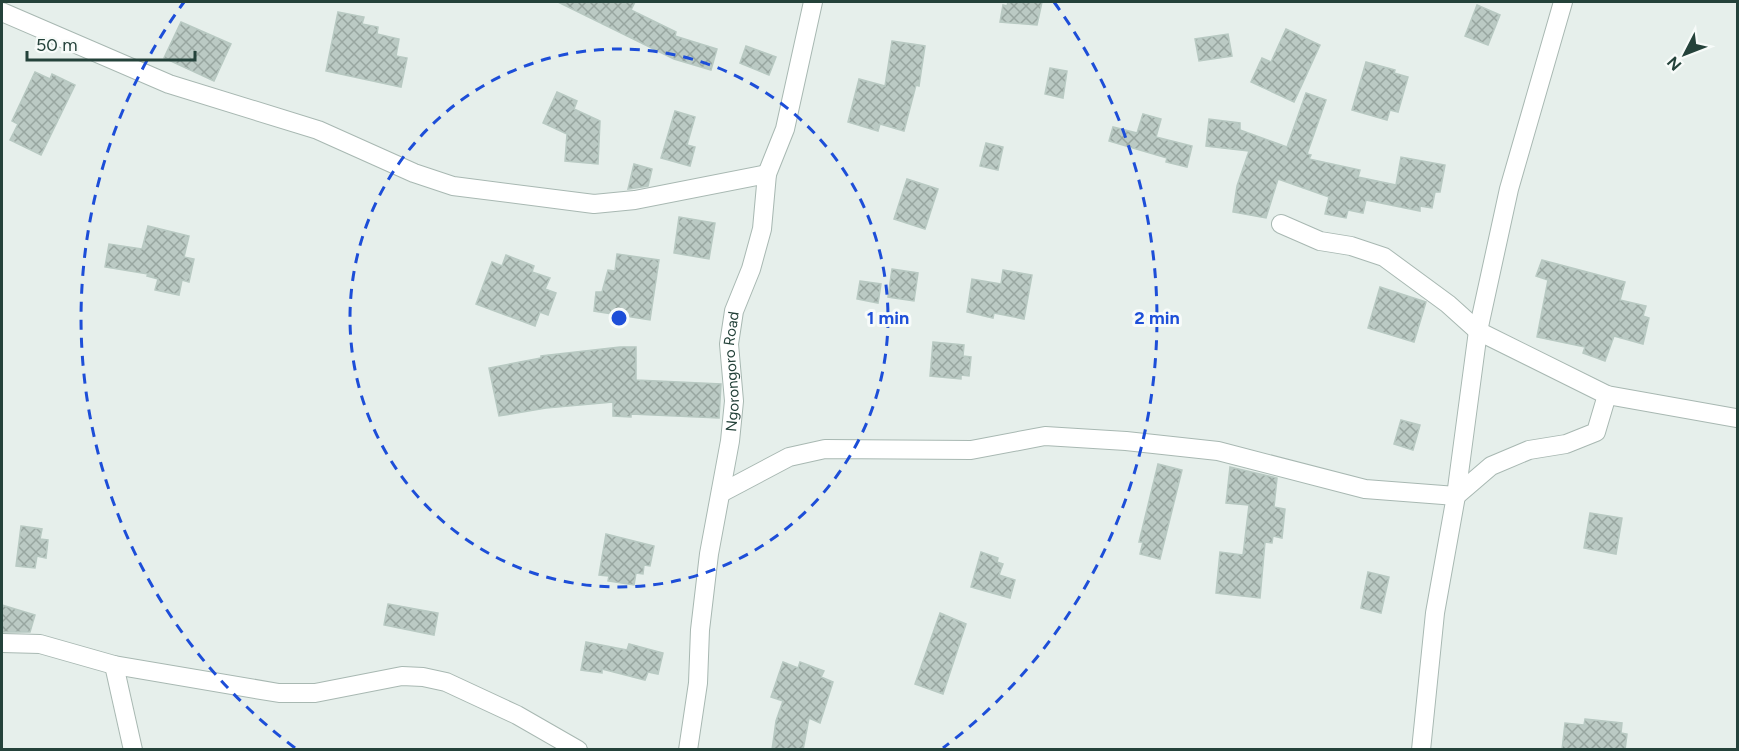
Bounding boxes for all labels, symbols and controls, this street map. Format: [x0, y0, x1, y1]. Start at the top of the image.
scale bar [27, 24, 195, 62]
north arrow [1655, 24, 1715, 84]
text: 50 m [36, 34, 78, 56]
text: N [1663, 53, 1685, 75]
text: 1 min [867, 307, 909, 329]
text: 2 min [1134, 307, 1180, 329]
centre of rings [609, 308, 629, 328]
street label: Ngorongoro Road [720, 310, 743, 433]

